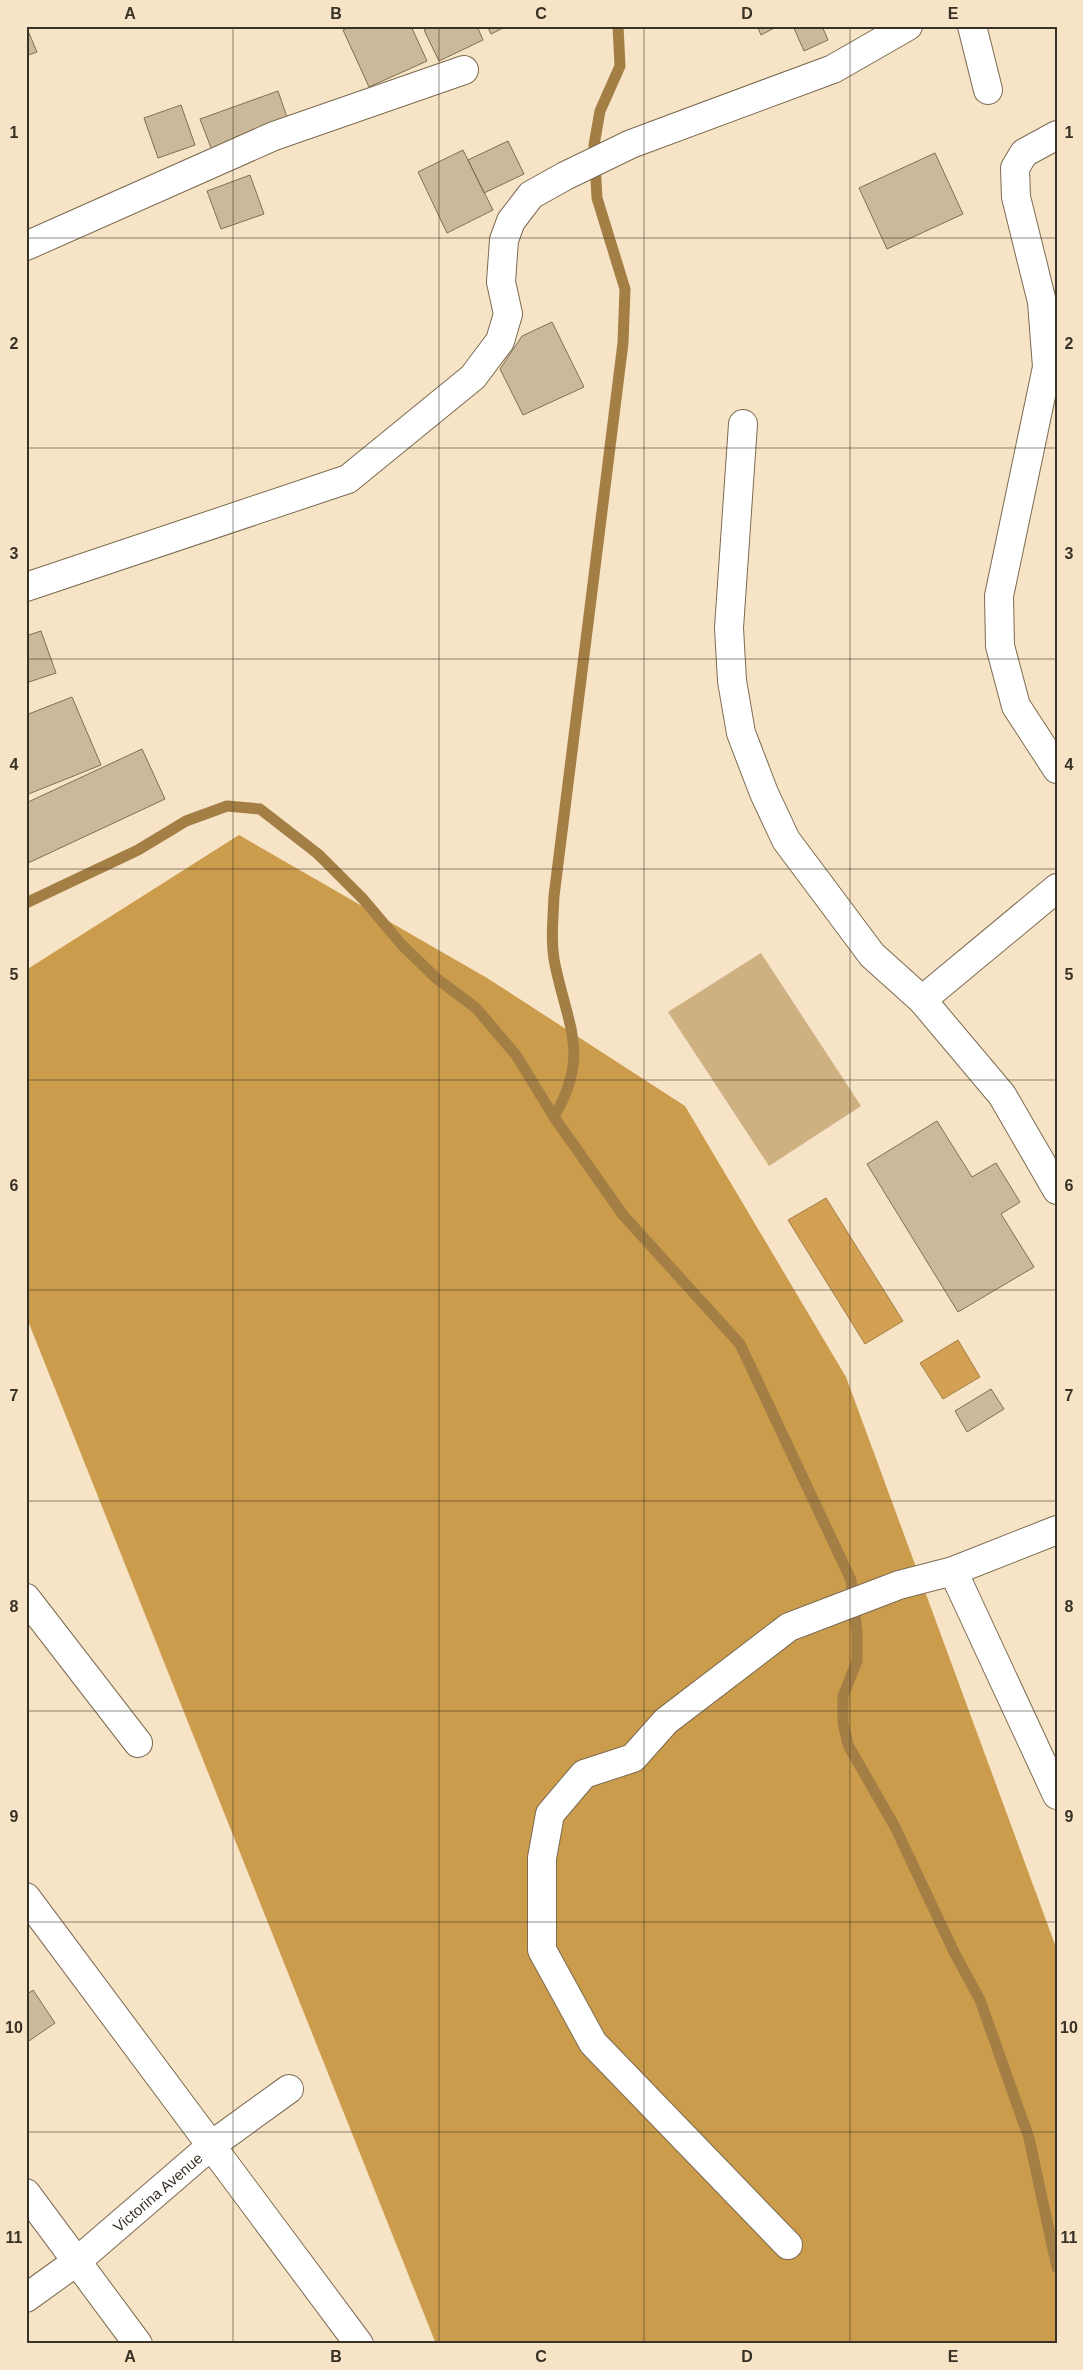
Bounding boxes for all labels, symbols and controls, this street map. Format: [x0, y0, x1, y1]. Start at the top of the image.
text: A [124, 5, 136, 22]
text: B [330, 5, 342, 22]
text: C [535, 5, 547, 22]
text: D [741, 5, 753, 22]
text: E [948, 5, 959, 22]
text: 1 [10, 124, 19, 141]
text: 1 [1065, 124, 1074, 141]
text: 2 [10, 335, 19, 352]
text: 2 [1065, 335, 1074, 352]
text: 3 [10, 545, 19, 562]
text: 3 [1065, 545, 1074, 562]
text: 4 [10, 756, 19, 773]
text: 4 [1065, 756, 1074, 773]
text: 5 [10, 966, 19, 983]
text: 5 [1065, 966, 1074, 983]
text: 6 [10, 1177, 19, 1194]
text: 6 [1065, 1177, 1074, 1194]
text: 7 [10, 1387, 19, 1404]
text: 7 [1065, 1387, 1074, 1404]
text: 8 [10, 1598, 19, 1615]
text: 8 [1065, 1598, 1074, 1615]
text: 9 [10, 1808, 19, 1825]
text: 9 [1065, 1808, 1074, 1825]
text: 10 [5, 2019, 23, 2036]
text: 10 [1060, 2019, 1078, 2036]
street label: Victorina Avenue [109, 2149, 205, 2235]
text: 11 [6, 2229, 23, 2246]
text: 11 [1061, 2229, 1078, 2246]
text: A [124, 2348, 136, 2365]
text: B [330, 2348, 342, 2365]
text: C [535, 2348, 547, 2365]
text: D [741, 2348, 753, 2365]
text: E [948, 2348, 959, 2365]

